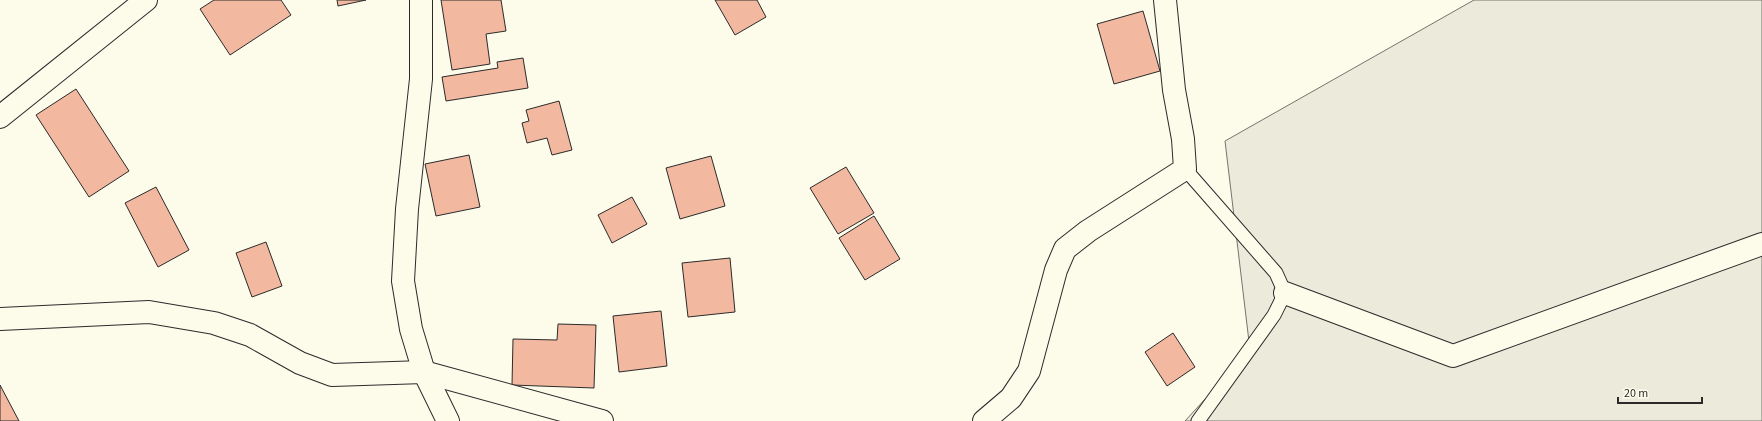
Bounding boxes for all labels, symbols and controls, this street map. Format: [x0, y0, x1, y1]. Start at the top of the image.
scale bar [1618, 379, 1702, 405]
text: 20 m [1624, 385, 1648, 402]

